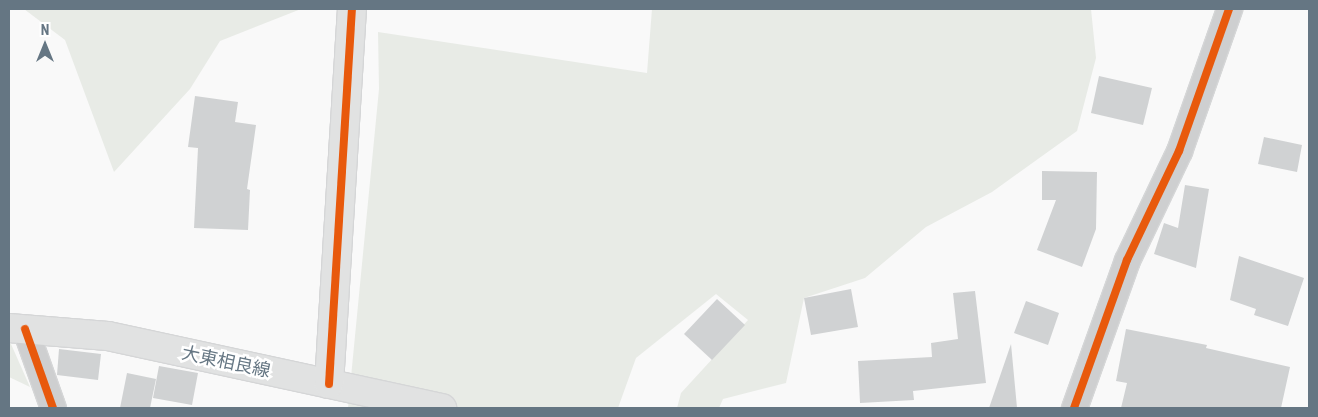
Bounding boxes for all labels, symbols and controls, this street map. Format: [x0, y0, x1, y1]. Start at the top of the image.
north arrow [20, 20, 70, 70]
text: N [41, 22, 49, 38]
street label: 大東相良線 [180, 342, 272, 382]

